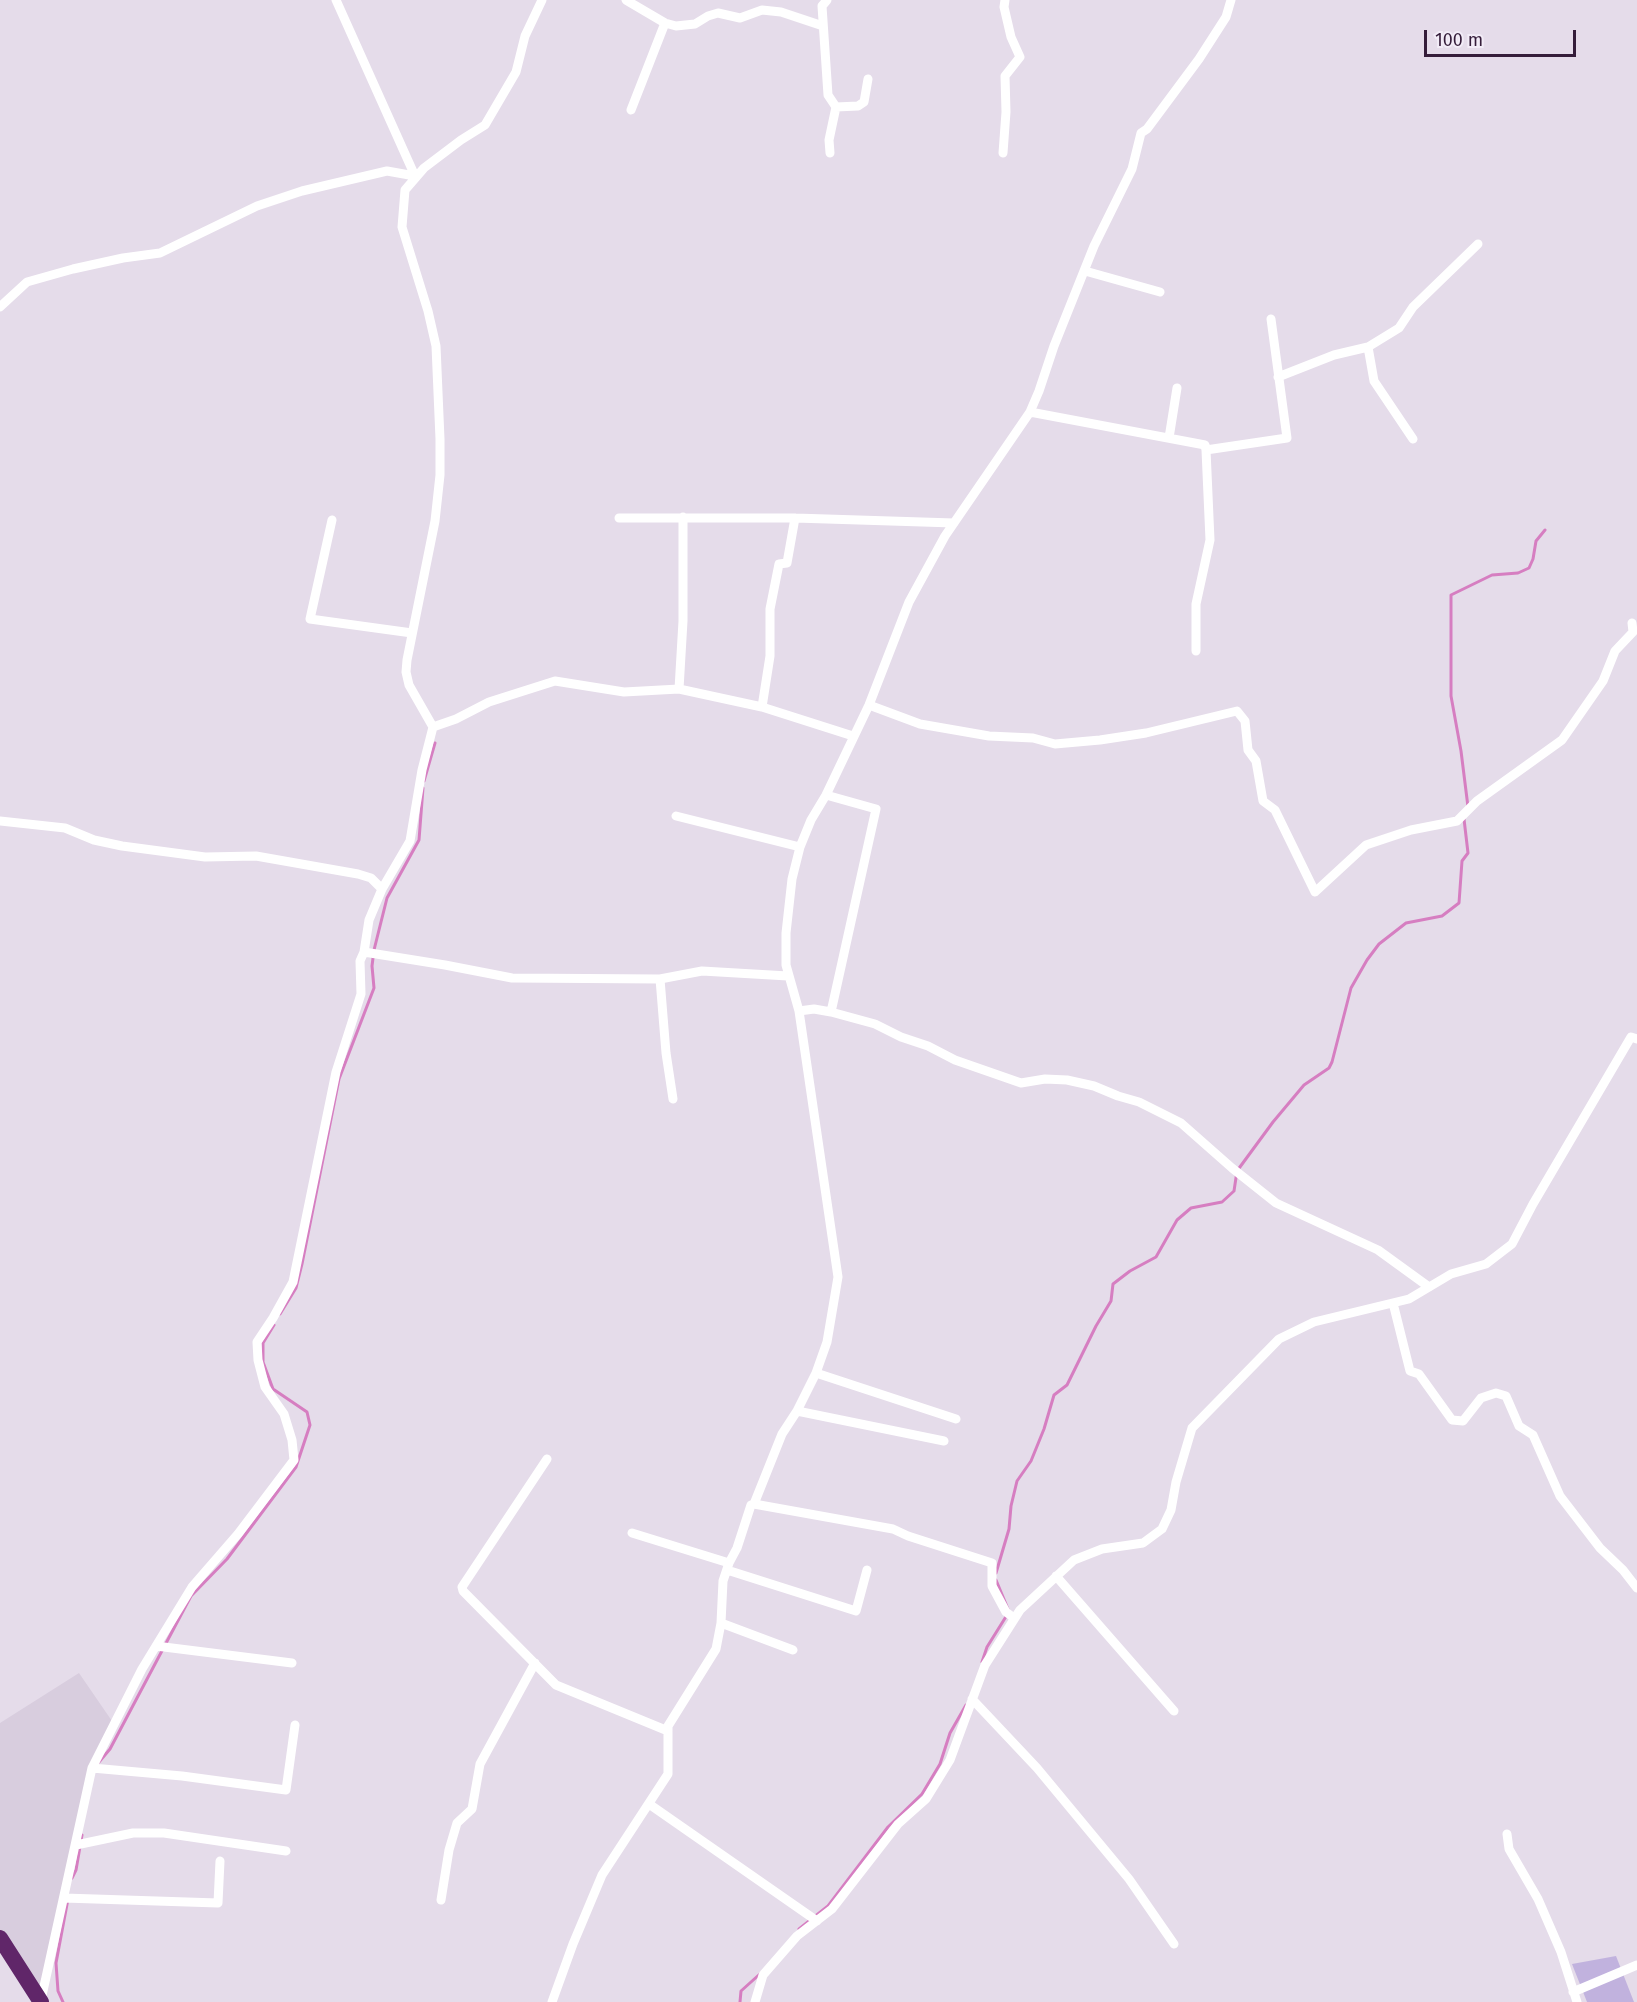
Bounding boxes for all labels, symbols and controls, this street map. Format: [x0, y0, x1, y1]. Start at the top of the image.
scale bar [1427, 18, 1578, 56]
text: 100 m [1435, 29, 1483, 51]

